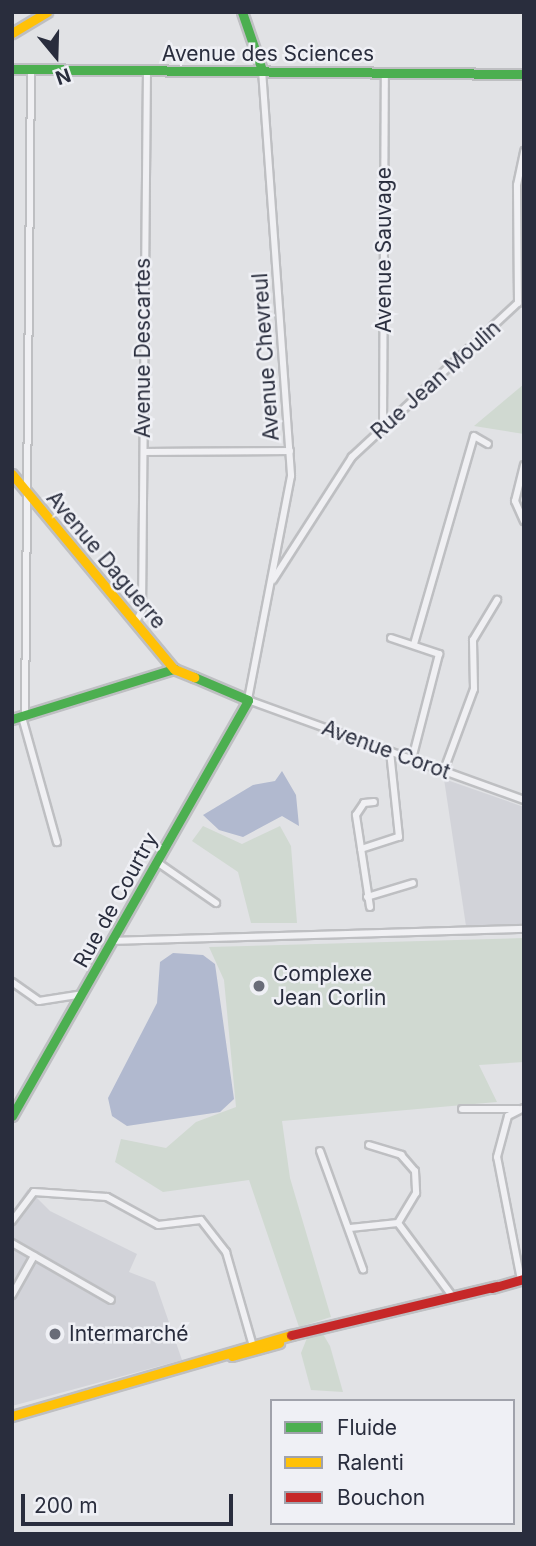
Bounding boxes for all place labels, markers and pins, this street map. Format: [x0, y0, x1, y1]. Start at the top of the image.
place label: Complexe Jean Corlin [273, 961, 386, 1011]
marker: Complexe Jean Corlin [251, 978, 267, 994]
place label: Intermarché [69, 1321, 189, 1347]
marker: Intermarché [47, 1326, 63, 1342]

